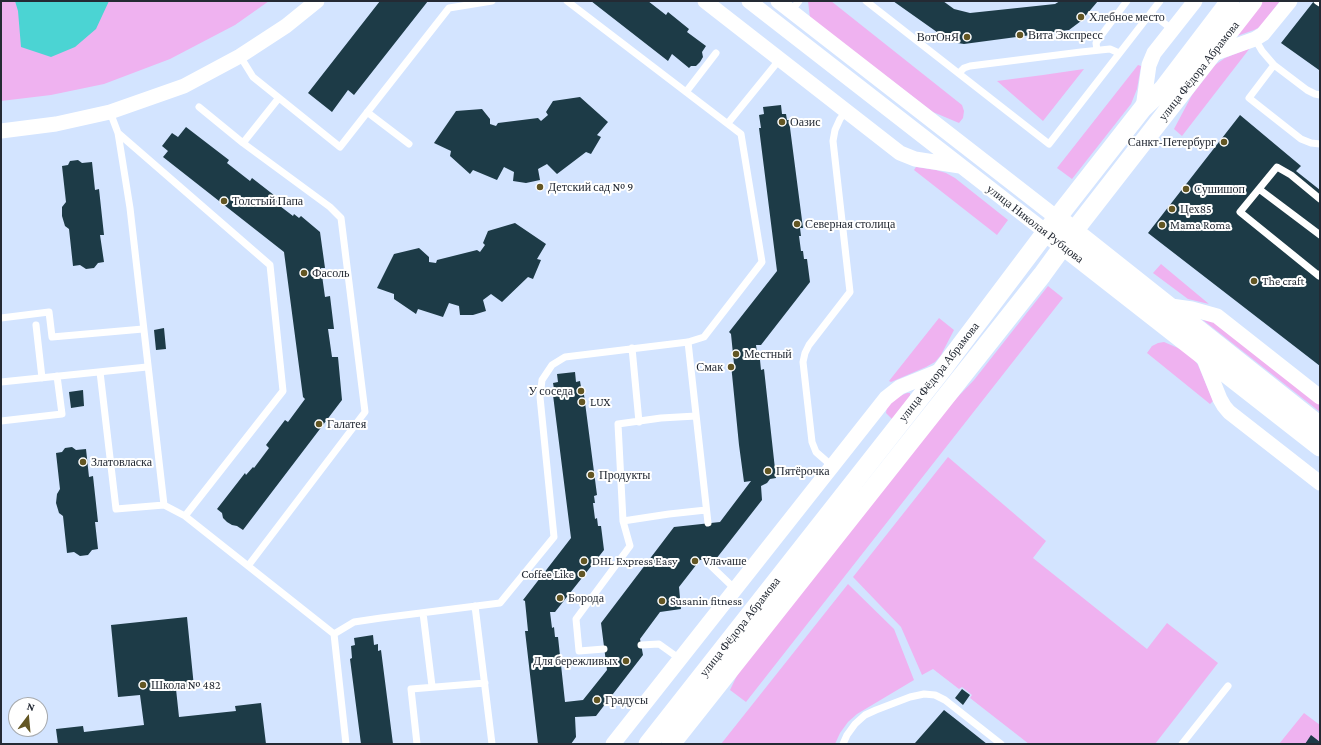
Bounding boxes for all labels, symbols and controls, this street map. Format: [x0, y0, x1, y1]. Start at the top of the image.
place label: Хлебное место [1089, 10, 1165, 24]
marker: Хлебное место [1076, 12, 1086, 22]
street label: улица Фёдора Абрамова [1156, 18, 1242, 124]
place label: Вита Экспресс [1028, 28, 1103, 42]
place label: ВотОнЯ [917, 30, 959, 44]
marker: Вита Экспресс [1015, 30, 1025, 40]
marker: ВотОнЯ [962, 32, 972, 42]
place label: Оазис [790, 115, 820, 129]
marker: Оазис [777, 117, 787, 127]
place label: Санкт-Петербург [1128, 135, 1216, 149]
marker: Санкт-Петербург [1219, 137, 1229, 147]
place label: Детский сад № 9 [548, 180, 633, 194]
marker: Детский сад № 9 [535, 182, 545, 192]
street label: улица Николая Рубцова [984, 182, 1086, 266]
place label: Сушишоп [1194, 182, 1245, 196]
marker: Сушишоп [1181, 184, 1191, 194]
place label: Толстый Папа [232, 194, 303, 208]
marker: Толстый Папа [219, 196, 229, 206]
place label: Цех85 [1180, 202, 1212, 216]
marker: Цех85 [1167, 204, 1177, 214]
place label: Северная столица [805, 217, 895, 231]
place label: Mama Roma [1170, 218, 1231, 232]
marker: Северная столица [792, 219, 802, 229]
marker: Mama Roma [1157, 220, 1167, 230]
place label: Фасоль [312, 266, 349, 280]
marker: Фасоль [299, 268, 309, 278]
place label: The craft [1262, 274, 1305, 288]
marker: The craft [1249, 276, 1259, 286]
street label: улица Фёдора Абрамова [896, 319, 982, 425]
place label: Местный [744, 347, 792, 361]
marker: Местный [731, 349, 741, 359]
place label: Смак [696, 360, 723, 374]
marker: Смак [726, 362, 736, 372]
place label: У соседа [529, 384, 573, 398]
marker: У соседа [576, 386, 586, 396]
place label: LUX [590, 395, 610, 409]
marker: LUX [577, 397, 587, 407]
place label: Галатея [327, 417, 366, 431]
marker: Галатея [314, 419, 324, 429]
place label: Златовласка [91, 455, 152, 469]
marker: Златовласка [78, 457, 88, 467]
place label: Пятёрочка [776, 464, 829, 478]
marker: Пятёрочка [763, 466, 773, 476]
place label: Продукты [599, 468, 650, 482]
marker: Продукты [586, 470, 596, 480]
place label: DHL Express Easy [592, 554, 678, 568]
place label: Vлаvаше [703, 554, 747, 568]
marker: DHL Express Easy [579, 556, 589, 566]
marker: Vлаvаше [690, 556, 700, 566]
place label: Coffee Like [521, 567, 574, 581]
marker: Coffee Like [577, 569, 587, 579]
street label: улица Фёдора Абрамова [697, 574, 783, 680]
place label: Борода [568, 591, 604, 605]
marker: Борода [555, 593, 565, 603]
place label: Susanin fitness [670, 594, 742, 608]
marker: Susanin fitness [657, 596, 667, 606]
place label: Для бережливых [533, 654, 618, 668]
marker: Для бережливых [621, 656, 631, 666]
place label: Школа № 482 [151, 678, 221, 692]
marker: Школа № 482 [138, 680, 148, 690]
place label: Градусы [605, 693, 648, 707]
marker: Градусы [592, 695, 602, 705]
north arrow [8, 697, 48, 737]
text: N [26, 700, 36, 713]

